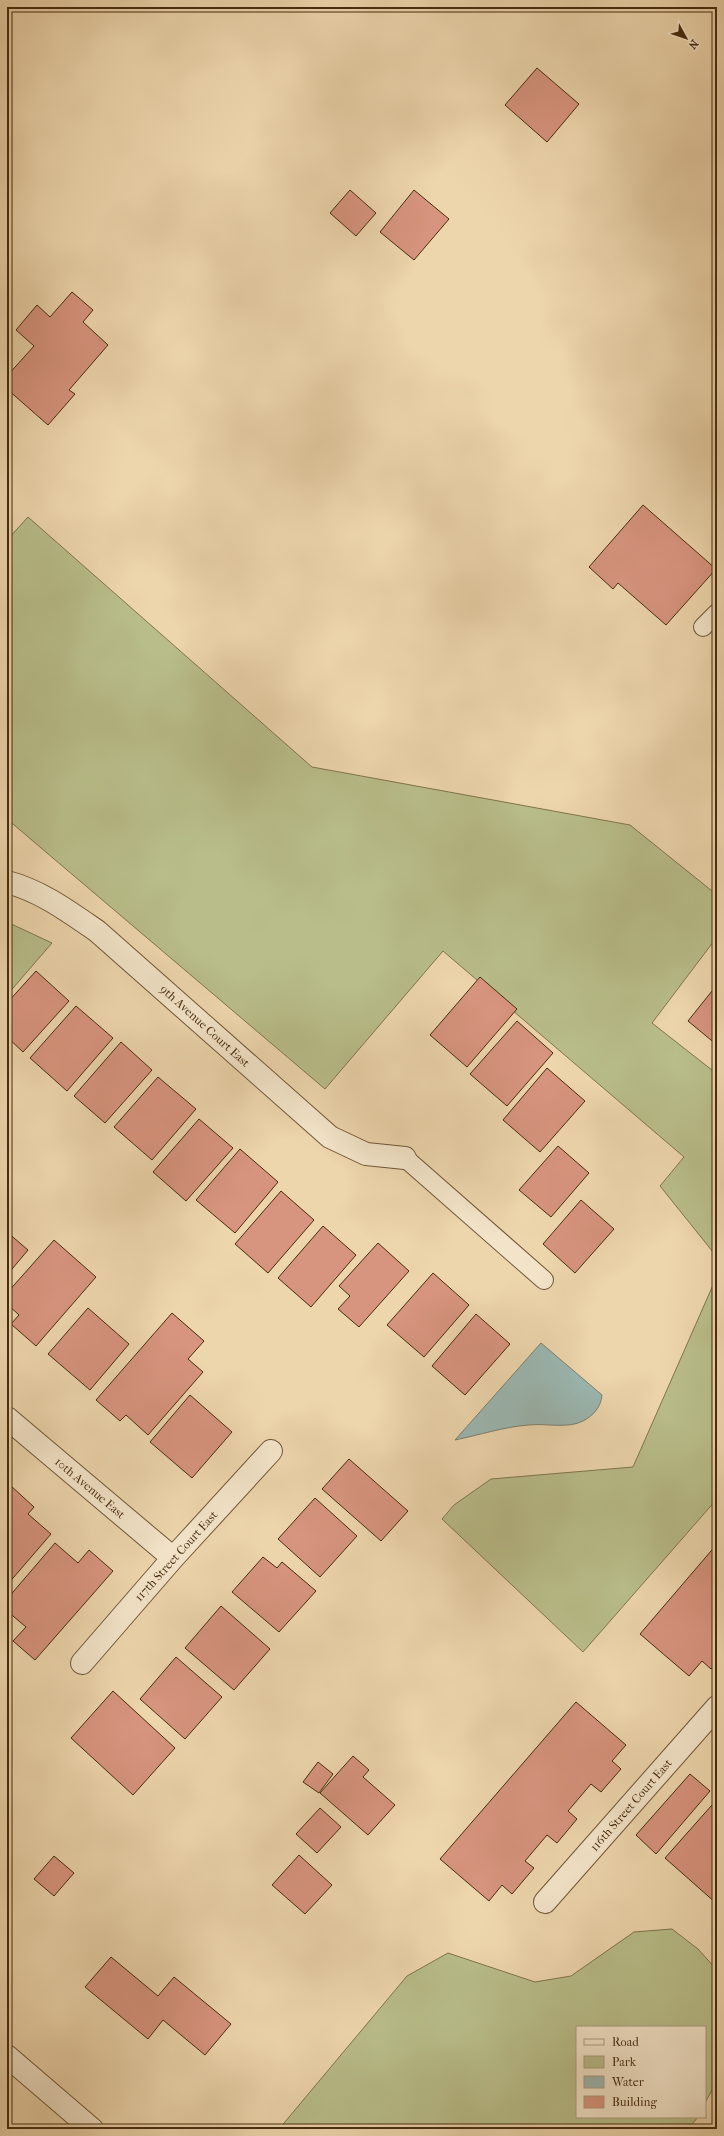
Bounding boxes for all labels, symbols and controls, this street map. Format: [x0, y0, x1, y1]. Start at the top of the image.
north arrow [666, 18, 706, 58]
text: N [685, 37, 701, 52]
street label: 9th Avenue Court East [157, 982, 253, 1070]
street label: 10th Avenue East [52, 1455, 128, 1522]
street label: 117th Street Court East [132, 1507, 221, 1604]
street label: 116th Street Court East [587, 1756, 675, 1854]
legend [576, 2026, 706, 2118]
text: Road [612, 2035, 639, 2049]
text: Park [612, 2055, 637, 2069]
text: Water [611, 2075, 645, 2089]
text: Building [612, 2095, 657, 2109]

